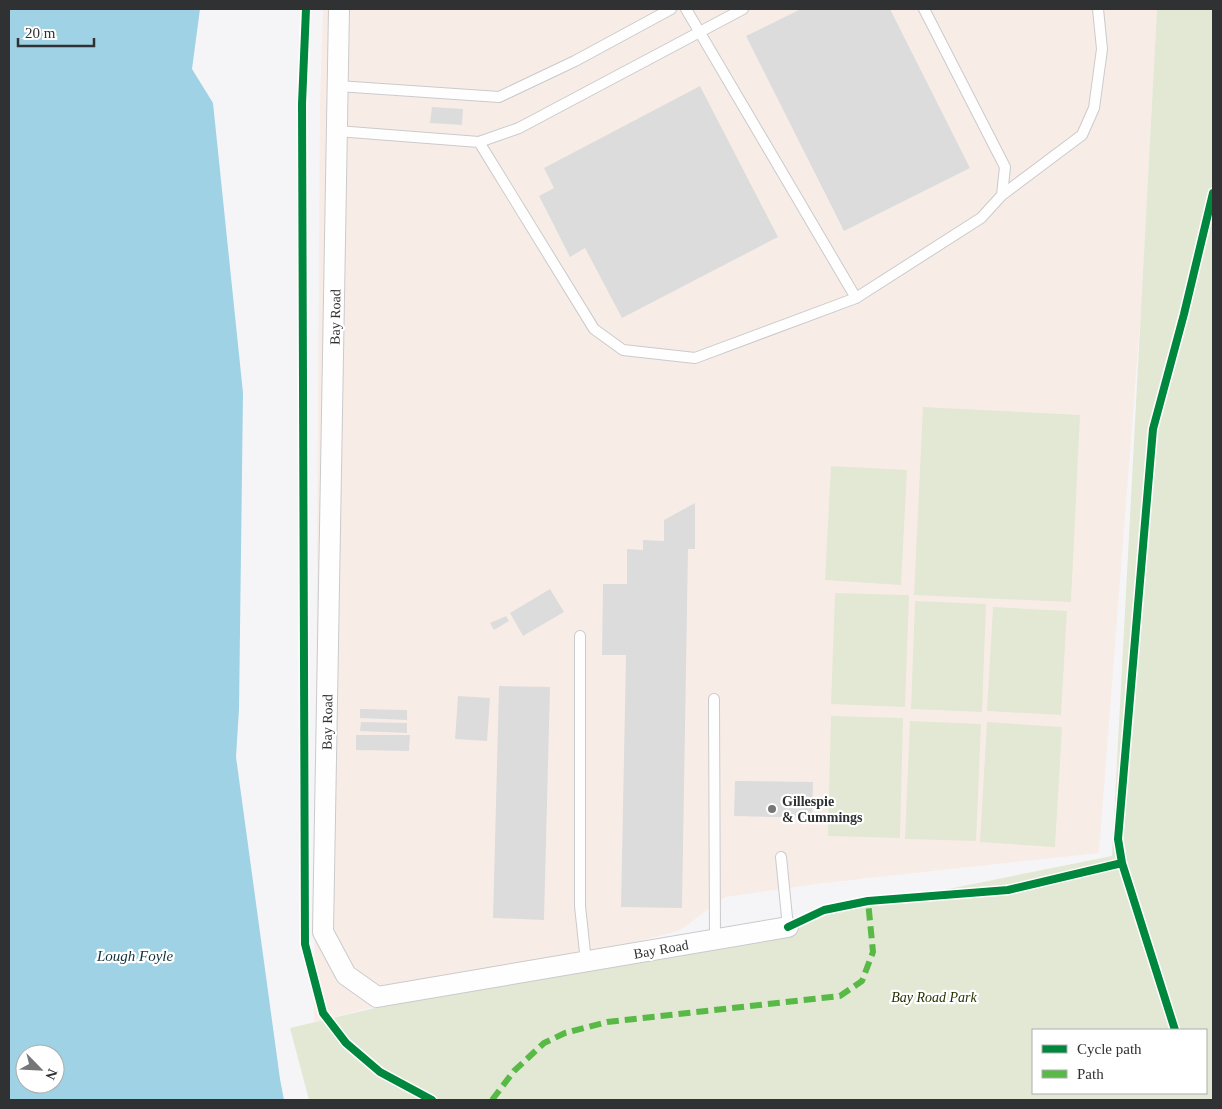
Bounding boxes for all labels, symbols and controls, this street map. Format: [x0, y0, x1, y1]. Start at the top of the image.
scale bar [18, 15, 94, 47]
text: 20 m [25, 25, 56, 41]
street label: Bay Road [328, 289, 343, 345]
street label: Bay Road [320, 694, 335, 750]
place label: Gillespie & Cummings [782, 794, 863, 825]
marker: Gillespie & Cummings [766, 803, 778, 815]
street label: Bay Road [632, 937, 690, 962]
water label: Lough Foyle [96, 948, 173, 964]
park label: Bay Road Park [891, 990, 978, 1005]
legend [1032, 1029, 1207, 1094]
text: Cycle path [1077, 1041, 1142, 1057]
north arrow [15, 1044, 65, 1094]
text: N [43, 1066, 60, 1082]
text: Path [1077, 1066, 1104, 1082]

